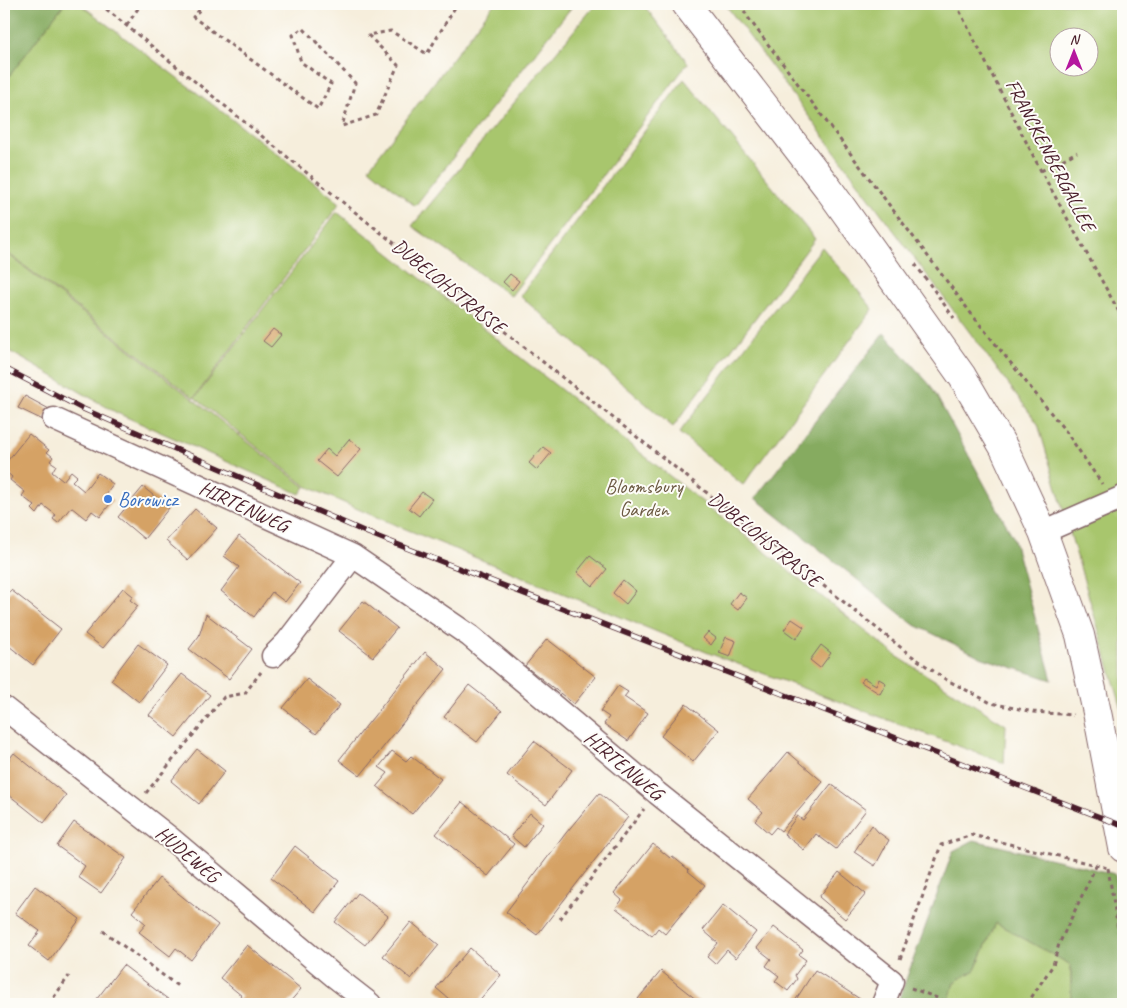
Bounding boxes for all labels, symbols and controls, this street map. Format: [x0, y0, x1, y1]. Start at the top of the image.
north arrow [1050, 28, 1100, 78]
text: N [1070, 31, 1081, 48]
street label: FRANCKENBERGALLEE [1000, 75, 1103, 238]
street label: DUBELOHSTRASSE [387, 233, 512, 341]
park label: Bloomsbury Garden [605, 474, 685, 522]
street label: HIRTENWEG [195, 475, 295, 539]
street label: DUBELOHSTRASSE [703, 486, 828, 594]
place label: Borowicz [118, 487, 180, 512]
marker: Borowicz [102, 493, 114, 505]
street label: HIRTENWEG [579, 725, 671, 808]
street label: HUDEWEG [151, 820, 227, 890]

